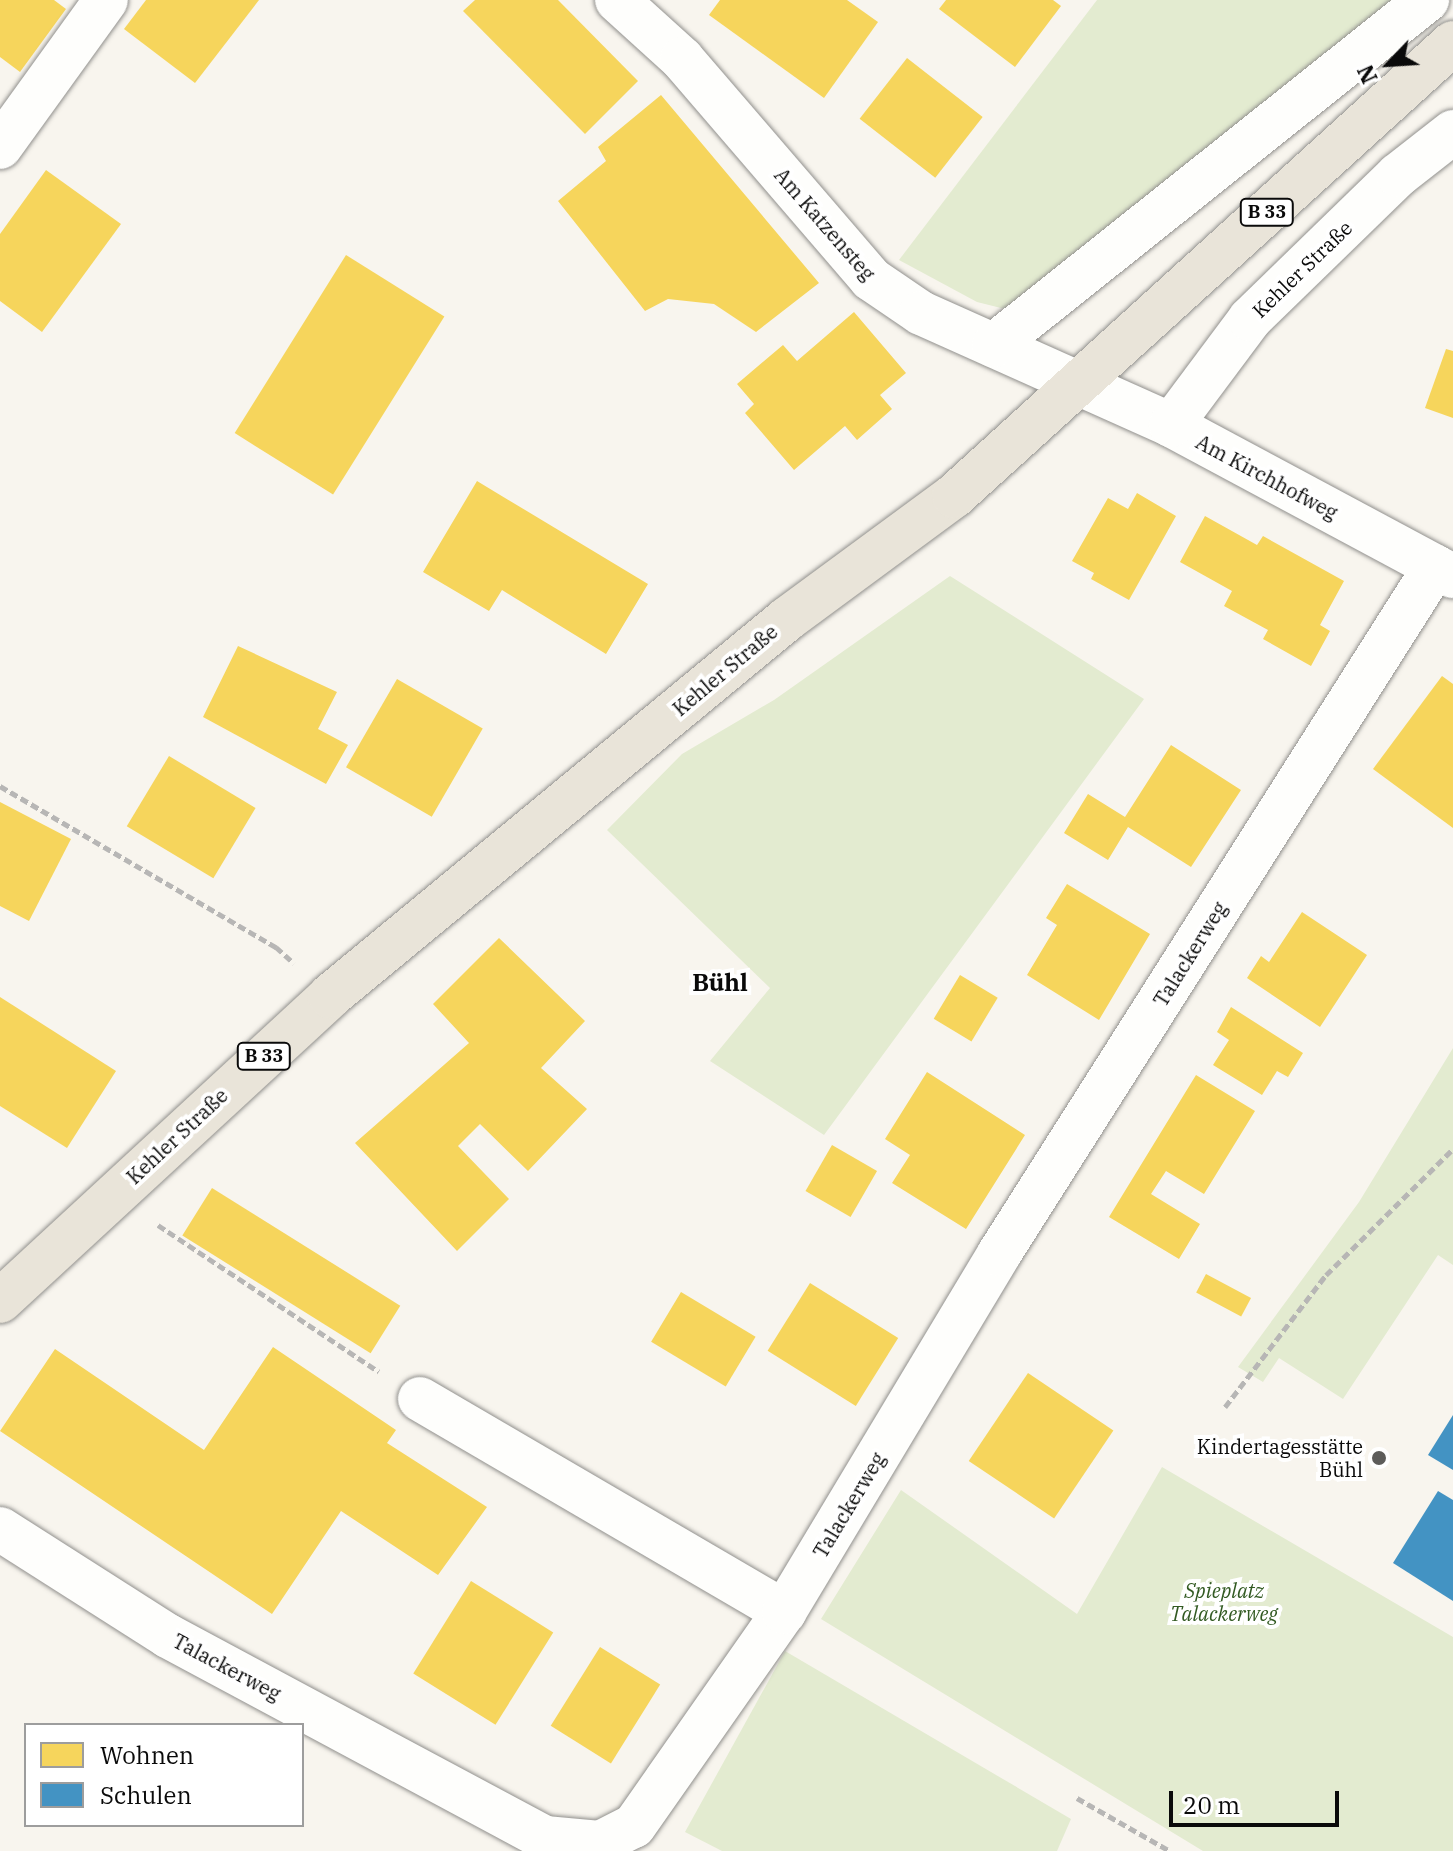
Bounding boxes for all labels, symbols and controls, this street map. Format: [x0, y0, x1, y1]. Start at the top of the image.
north arrow [1349, 24, 1429, 104]
text: N [1350, 60, 1384, 88]
street label: Am Katzensteg [770, 163, 880, 285]
road number: B 33 [1239, 198, 1295, 226]
street label: Kehler Straße [1247, 215, 1357, 323]
street label: Am Kirchhofweg [1192, 430, 1342, 524]
street label: Kehler Straße [668, 619, 782, 721]
street label: Talackerweg [1148, 897, 1232, 1011]
district label: Bühl [692, 969, 748, 997]
road number: B 33 [236, 1042, 292, 1070]
street label: Kehler Straße [122, 1083, 232, 1189]
place label: Kindertagesstätte Bühl [1197, 1434, 1363, 1481]
street label: Talackerweg [808, 1448, 890, 1562]
marker: Kindertagesstätte Bühl [1370, 1449, 1388, 1467]
park label: Spieplatz Talackerweg [1170, 1578, 1278, 1625]
street label: Talackerweg [169, 1628, 285, 1706]
legend [24, 1723, 304, 1827]
text: Wohnen [100, 1739, 194, 1771]
scale bar [1173, 1775, 1343, 1825]
text: Schulen [100, 1779, 192, 1811]
text: 20 m [1183, 1789, 1240, 1821]

